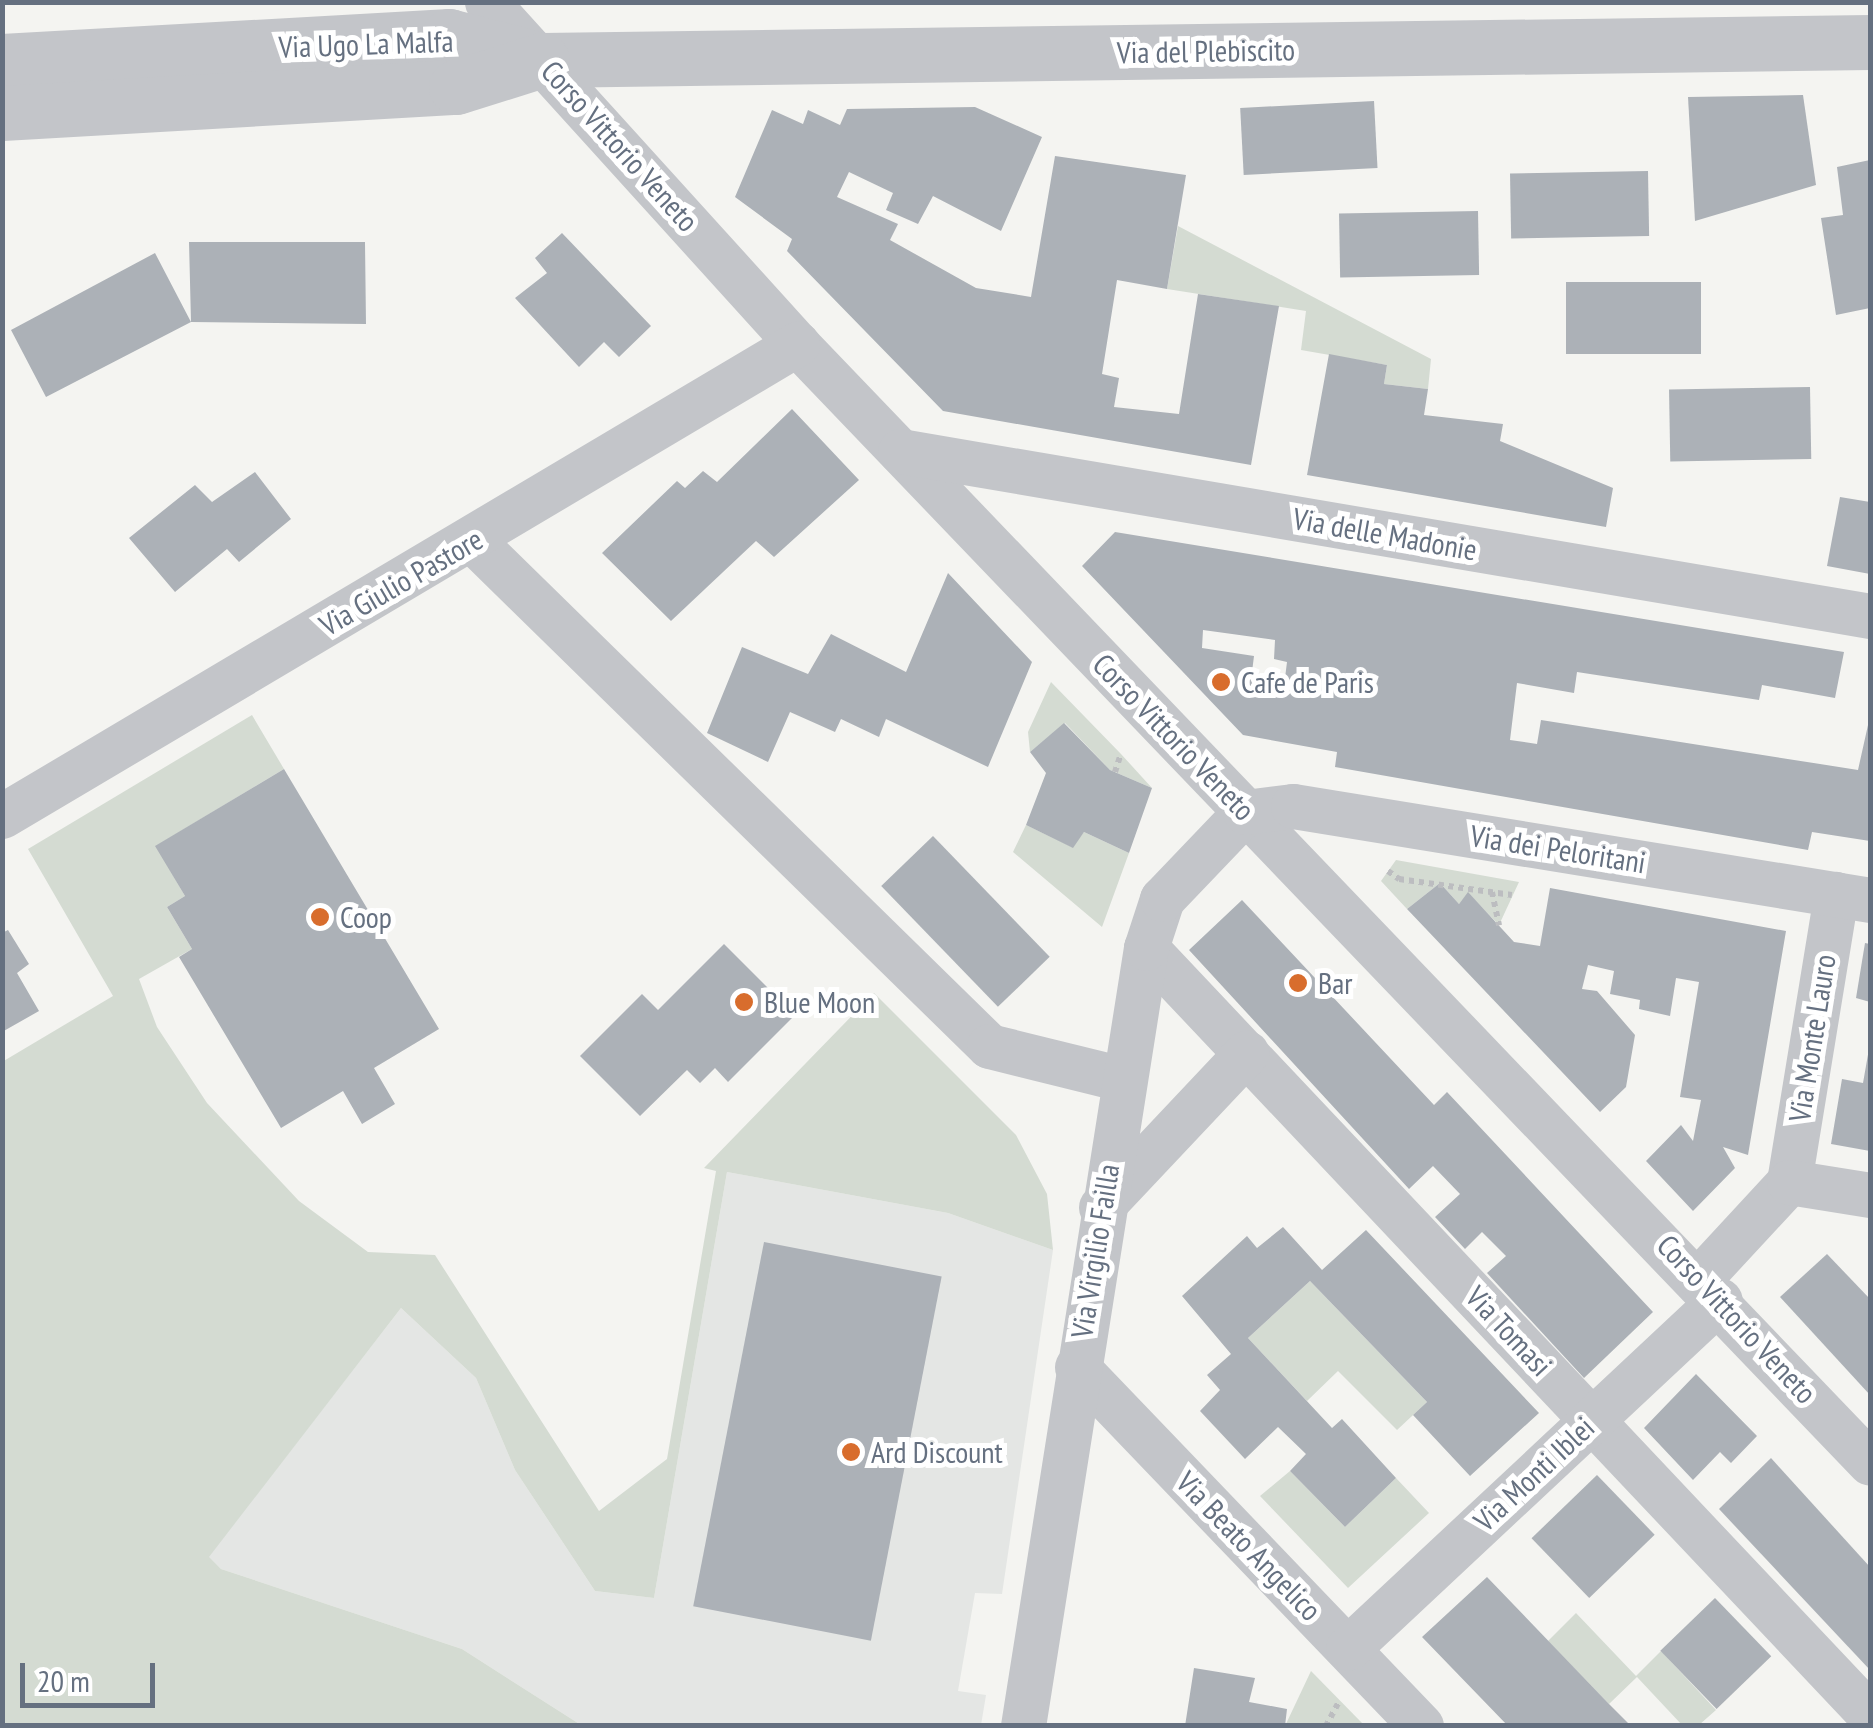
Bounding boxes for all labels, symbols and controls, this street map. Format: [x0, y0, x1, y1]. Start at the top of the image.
street label: Via Ugo La Malfa [278, 23, 454, 65]
street label: Via del Plebiscito [1117, 31, 1295, 71]
street label: Corso Vittorio Veneto [534, 53, 706, 239]
street label: Via delle Madonie [1290, 500, 1480, 568]
street label: Via Giulio Pastore [313, 521, 489, 643]
street label: Corso Vittorio Veneto [1085, 646, 1263, 828]
place label: Cafe de Paris [1241, 664, 1374, 700]
marker: Cafe de Paris [1210, 671, 1232, 693]
street label: Via dei Peloritani [1468, 817, 1648, 881]
place label: Coop [340, 899, 392, 935]
marker: Coop [309, 906, 331, 928]
street label: Via Monte Lauro [1781, 952, 1843, 1124]
place label: Bar [1318, 965, 1352, 1001]
marker: Bar [1287, 972, 1309, 994]
place label: Blue Moon [764, 984, 875, 1020]
marker: Blue Moon [733, 991, 755, 1013]
street label: Via Virgilio Failla [1063, 1161, 1127, 1341]
street label: Corso Vittorio Veneto [1649, 1227, 1825, 1411]
street label: Via Tomasi [1458, 1278, 1560, 1384]
street label: Via Monti Iblei [1466, 1409, 1602, 1539]
place label: Ard Discount [871, 1434, 1003, 1470]
marker: Ard Discount [840, 1441, 862, 1463]
street label: Via Beato Angelico [1169, 1464, 1329, 1628]
scale bar [25, 1643, 160, 1705]
text: 20 m [37, 1661, 90, 1700]

